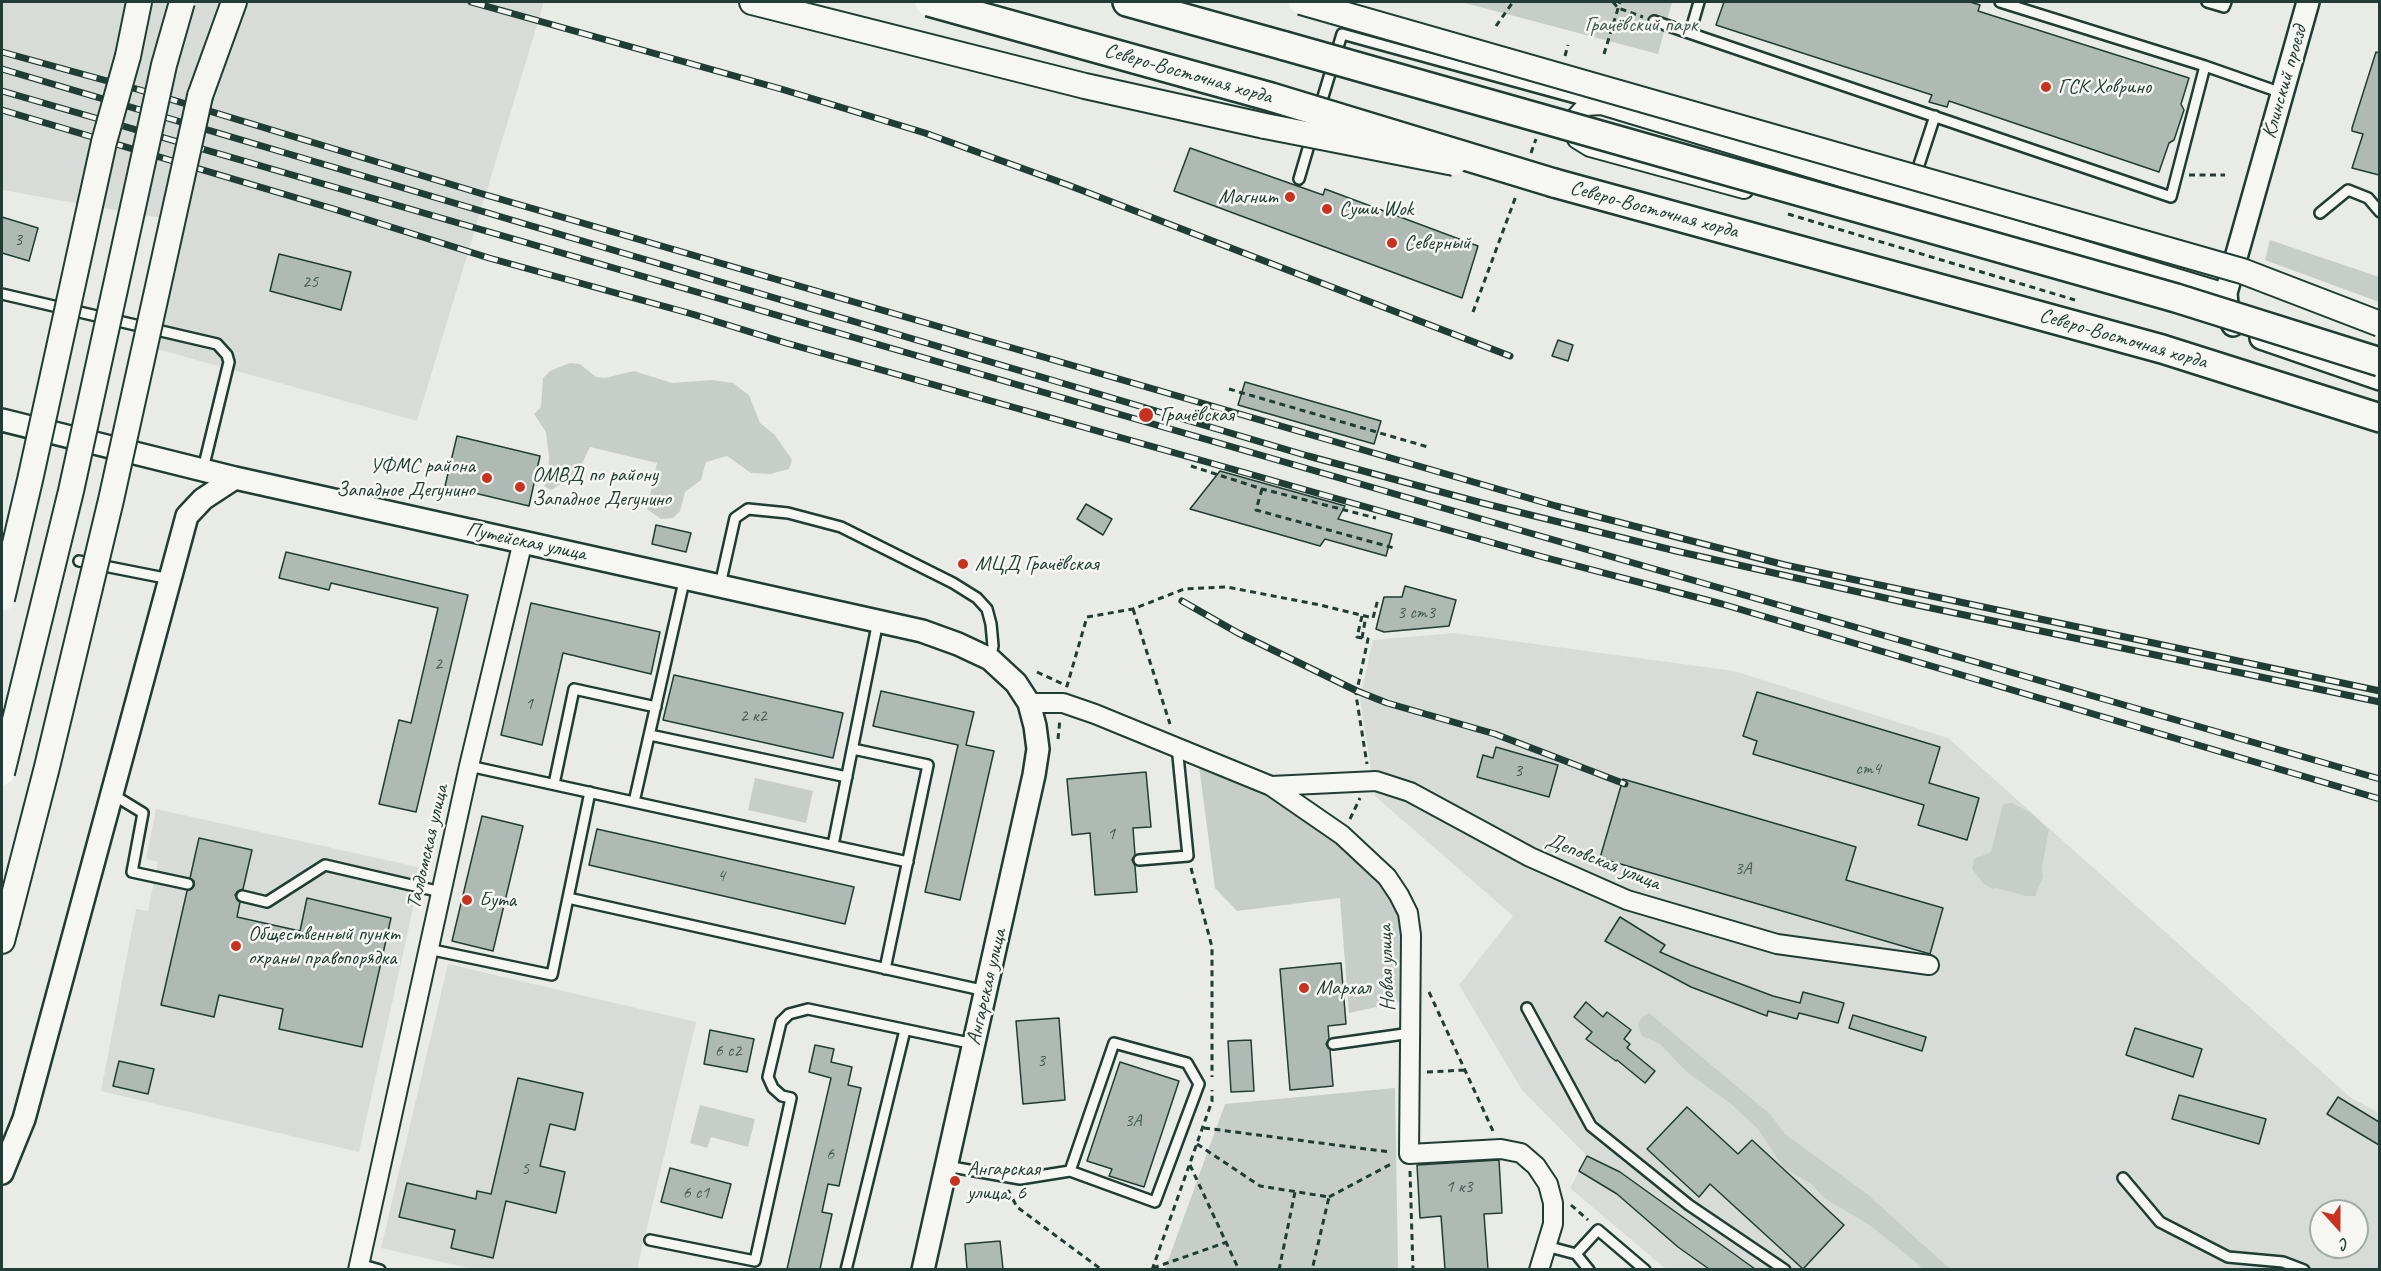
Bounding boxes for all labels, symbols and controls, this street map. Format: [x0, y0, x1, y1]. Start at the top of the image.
park label: Грачёвский парк [1585, 12, 1697, 38]
street label: Клинский проезд [2257, 23, 2313, 141]
street label: Северо-Восточная хорда [1101, 38, 1275, 110]
place label: ГСК Ховрино [2058, 74, 2151, 100]
marker: ГСК Ховрино [2039, 80, 2053, 94]
street label: Северо-Восточная хорда [1567, 175, 1741, 245]
place label: Магнит [1218, 184, 1278, 210]
marker: Магнит [1283, 190, 1297, 204]
place label: Суши Wok [1339, 196, 1413, 222]
marker: Суши Wok [1320, 202, 1334, 216]
house number: 3 [14, 229, 22, 251]
place label: Северный [1404, 230, 1471, 256]
marker: Северный [1385, 236, 1399, 250]
house number: 25 [302, 271, 318, 293]
street label: Северо-Восточная хорда [2036, 303, 2210, 375]
place label: Грачёвская [1160, 402, 1234, 428]
marker: Грачёвская [1137, 406, 1155, 424]
place label: УФМС района Западное Дегунино [336, 453, 475, 503]
place label: ОМВД по району Западное Дегунино [532, 462, 671, 512]
marker: УФМС района Западное Дегунино [480, 471, 494, 485]
marker: ОМВД по району Западное Дегунино [513, 480, 527, 494]
street label: Путейская улица [464, 517, 588, 567]
place label: МЦД Грачёвская [975, 551, 1098, 577]
marker: МЦД Грачёвская [956, 557, 970, 571]
house number: 3 ст3 [1397, 602, 1435, 624]
house number: 2 [434, 653, 442, 675]
house number: 1 [525, 693, 533, 715]
house number: 2 к2 [739, 705, 767, 727]
house number: ст4 [1855, 758, 1881, 780]
house number: 3 [1514, 760, 1522, 782]
street label: Талдомская улица [401, 782, 455, 912]
house number: 1 [1107, 823, 1115, 845]
street label: Деповская улица [1542, 828, 1664, 896]
house number: 3А [1734, 858, 1752, 880]
house number: 4 [717, 865, 725, 887]
place label: Бута [479, 887, 516, 913]
marker: Бута [460, 893, 474, 907]
place label: Общественный пункт охраны правопорядка [248, 921, 400, 971]
street label: Новая улица [1373, 924, 1401, 1012]
street label: Ангарская улица [961, 927, 1013, 1047]
marker: Общественный пункт охраны правопорядка [229, 939, 243, 953]
place label: Мархал [1316, 975, 1371, 1001]
marker: Мархал [1297, 981, 1311, 995]
house number: 6 с2 [715, 1040, 741, 1062]
house number: 3 [1037, 1050, 1045, 1072]
house number: 3А [1124, 1110, 1142, 1132]
house number: 6 [826, 1143, 834, 1165]
place label: Ангарская улица, 6 [967, 1156, 1040, 1206]
house number: 5 [521, 1158, 529, 1180]
marker: Ангарская улица, 6 [948, 1174, 962, 1188]
house number: 1 к3 [1445, 1176, 1473, 1198]
house number: 6 с1 [683, 1182, 709, 1204]
north arrow [2309, 1199, 2369, 1259]
text: С [2337, 1233, 2352, 1255]

